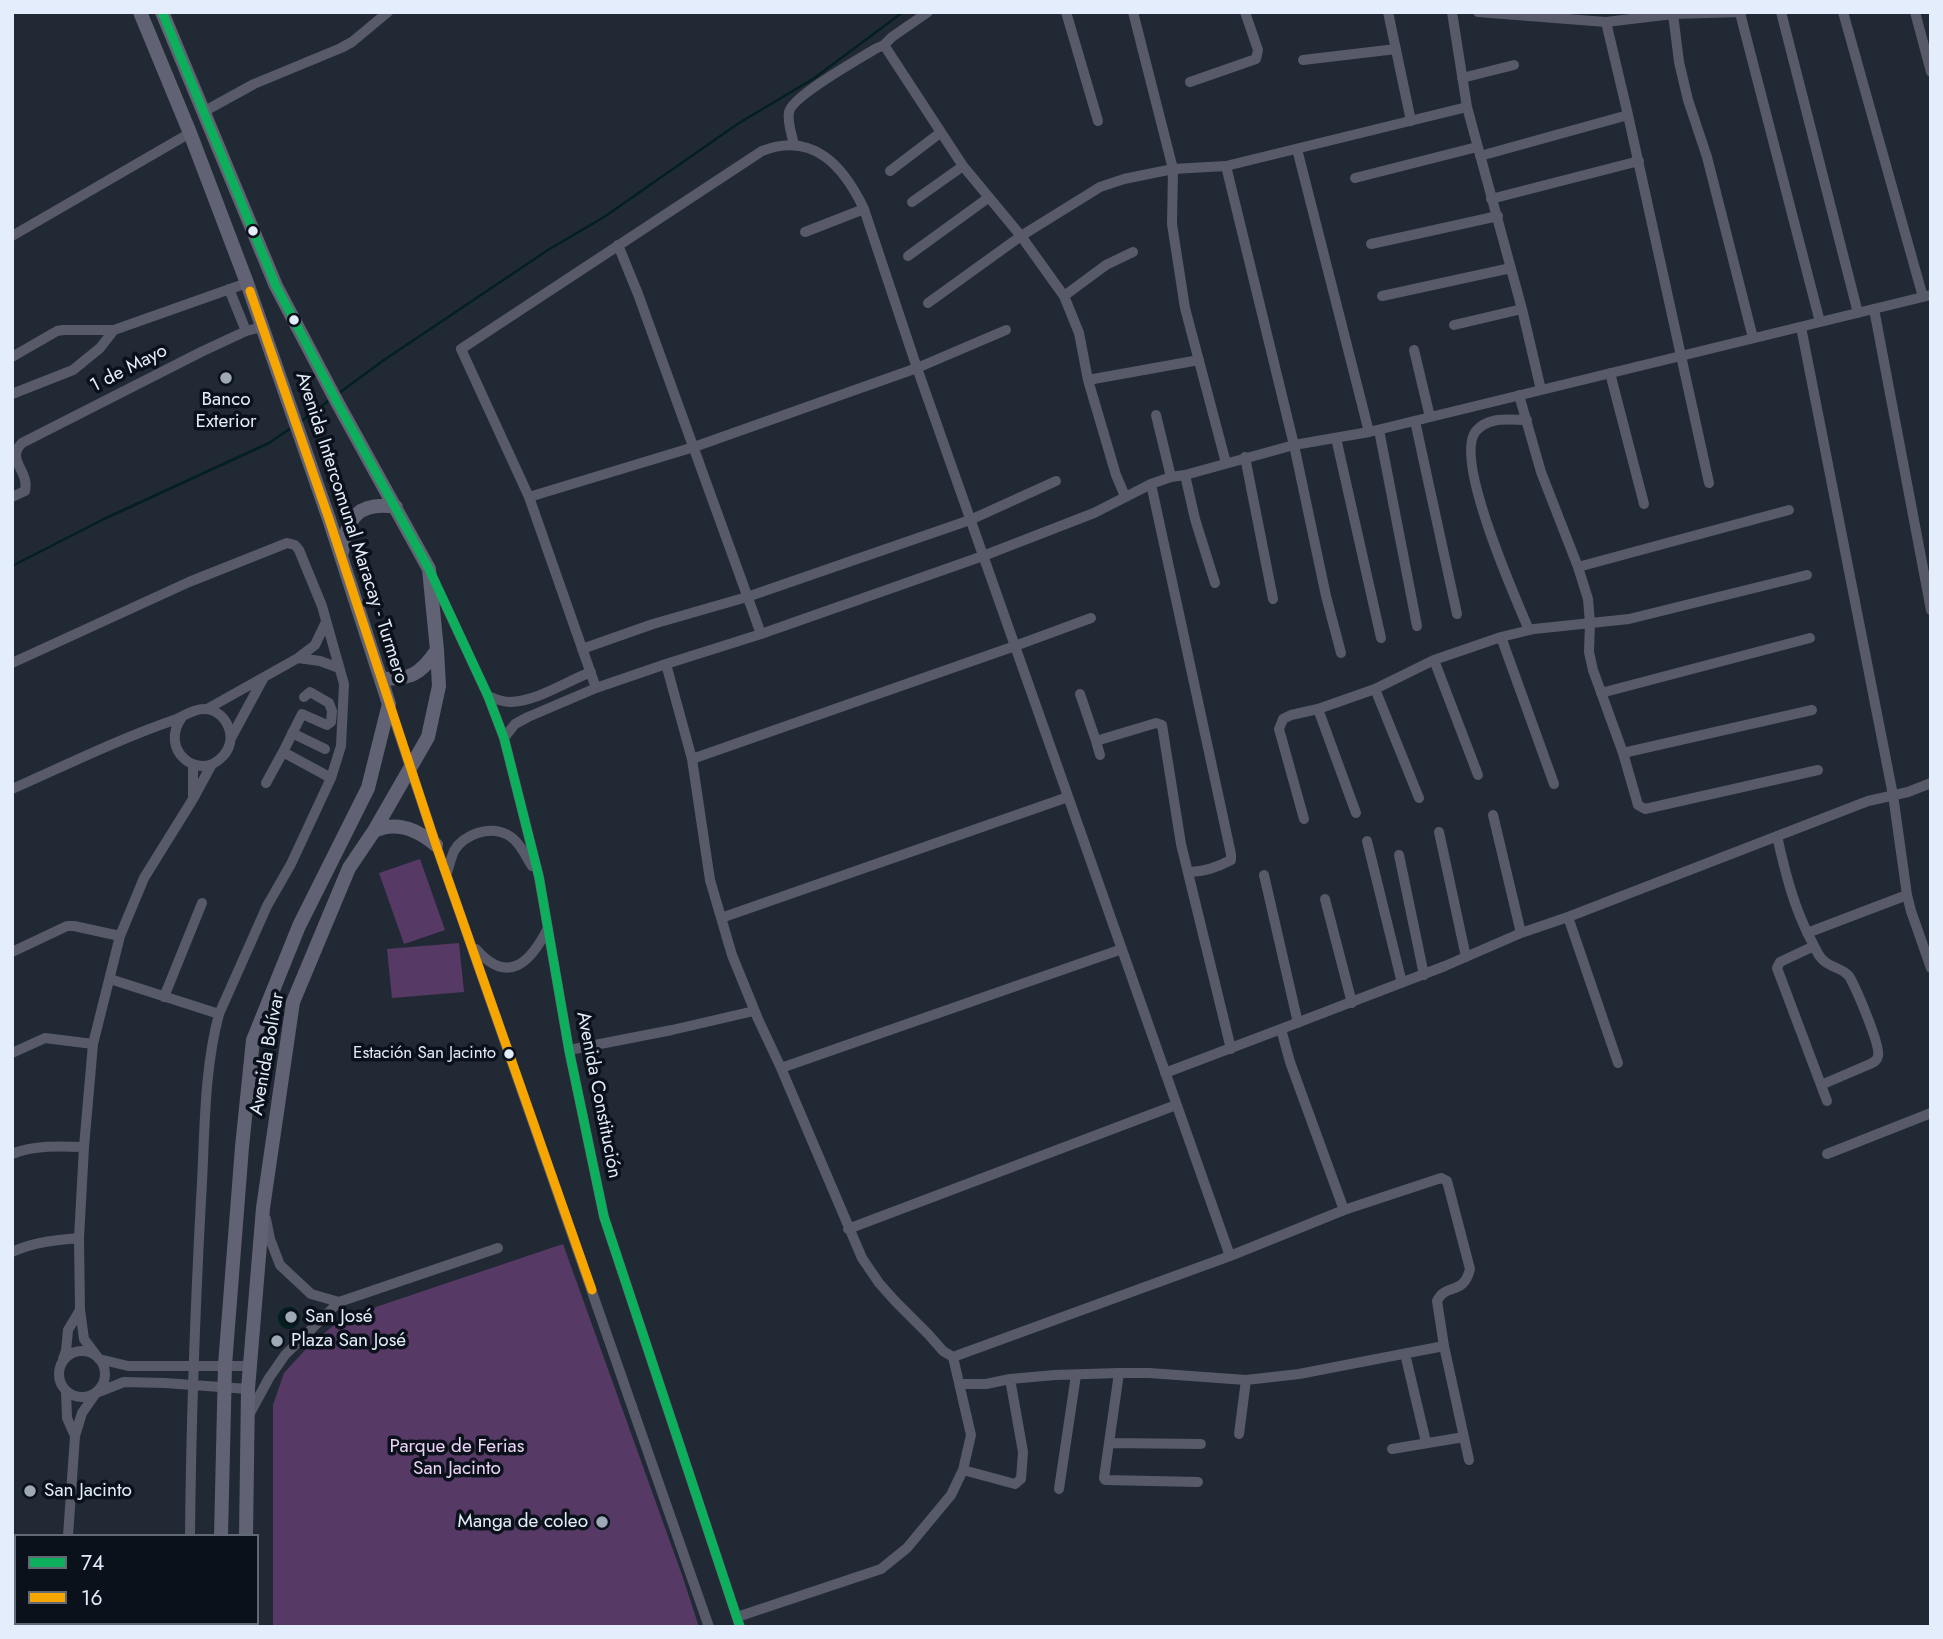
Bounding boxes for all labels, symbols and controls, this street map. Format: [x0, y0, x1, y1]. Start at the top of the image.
unlabelled marker [246, 224, 260, 238]
unlabelled marker [287, 313, 301, 327]
street label: 1 de Mayo [87, 340, 171, 398]
marker: Banco Exterior [218, 370, 234, 386]
street label: Avenida Intercomunal Maracay - Turmero [290, 370, 412, 686]
place label: Banco Exterior [195, 389, 257, 433]
street label: Avenida Bolívar [246, 991, 290, 1117]
street label: Avenida Constitución [571, 1010, 625, 1180]
place label: Estación San Jacinto [353, 1044, 496, 1064]
marker: Estación San Jacinto [502, 1047, 516, 1061]
place label: San José [305, 1306, 373, 1328]
marker: San José [283, 1309, 299, 1325]
place label: Plaza San José [291, 1330, 406, 1352]
marker: Plaza San José [269, 1333, 285, 1349]
park label: Parque de Ferias San Jacinto [390, 1436, 524, 1480]
place label: San Jacinto [44, 1480, 132, 1502]
marker: San Jacinto [22, 1483, 38, 1499]
place label: Manga de coleo [458, 1511, 588, 1533]
marker: Manga de coleo [594, 1514, 610, 1530]
legend [14, 1534, 259, 1625]
text: 74 [81, 1548, 104, 1578]
text: 16 [81, 1583, 103, 1613]

